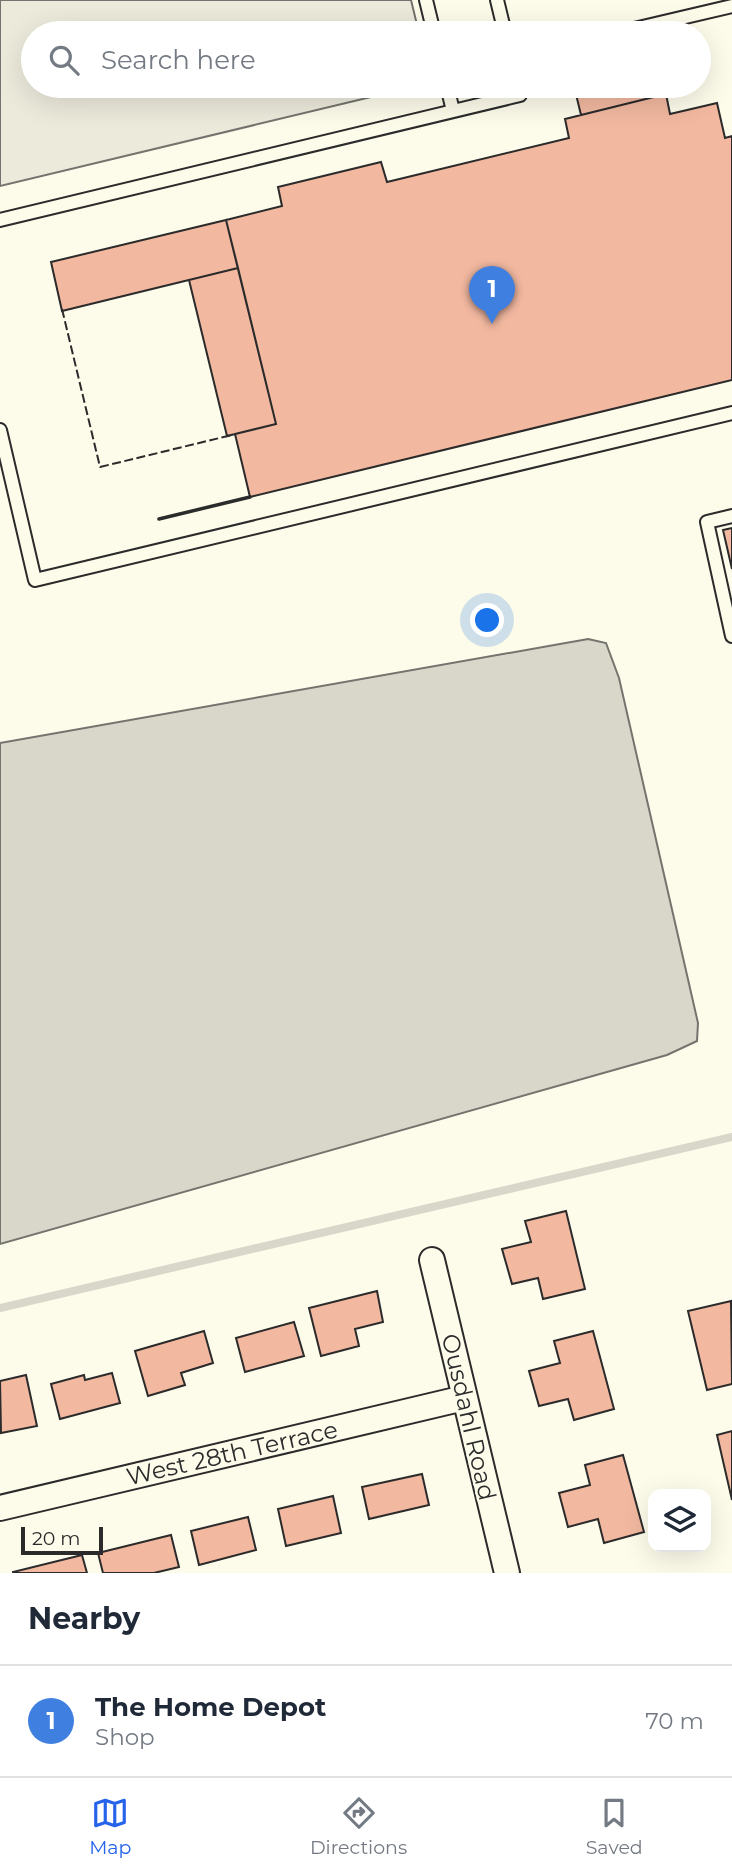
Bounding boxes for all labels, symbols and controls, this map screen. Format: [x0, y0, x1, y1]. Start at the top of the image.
search box [21, 21, 711, 98]
icon: search [45, 41, 83, 79]
text: Search here [101, 44, 256, 76]
pin: 1 [469, 266, 515, 324]
your location [470, 603, 504, 637]
street label: Ousdahl Road [436, 1331, 502, 1503]
street label: West 28th Terrace [124, 1415, 340, 1491]
map controls [648, 1489, 711, 1552]
button: layers [648, 1489, 711, 1552]
scale bar [21, 1524, 103, 1556]
text: 20 m [32, 1527, 80, 1550]
text: Nearby [28, 1600, 140, 1637]
text: The Home Depot [95, 1691, 326, 1723]
text: 1 [46, 1707, 56, 1735]
text: 70 m [645, 1707, 704, 1735]
text: Shop [95, 1723, 155, 1751]
tab: Map [89, 1794, 131, 1859]
tab: Directions [310, 1794, 407, 1859]
tab: Saved [586, 1794, 643, 1859]

